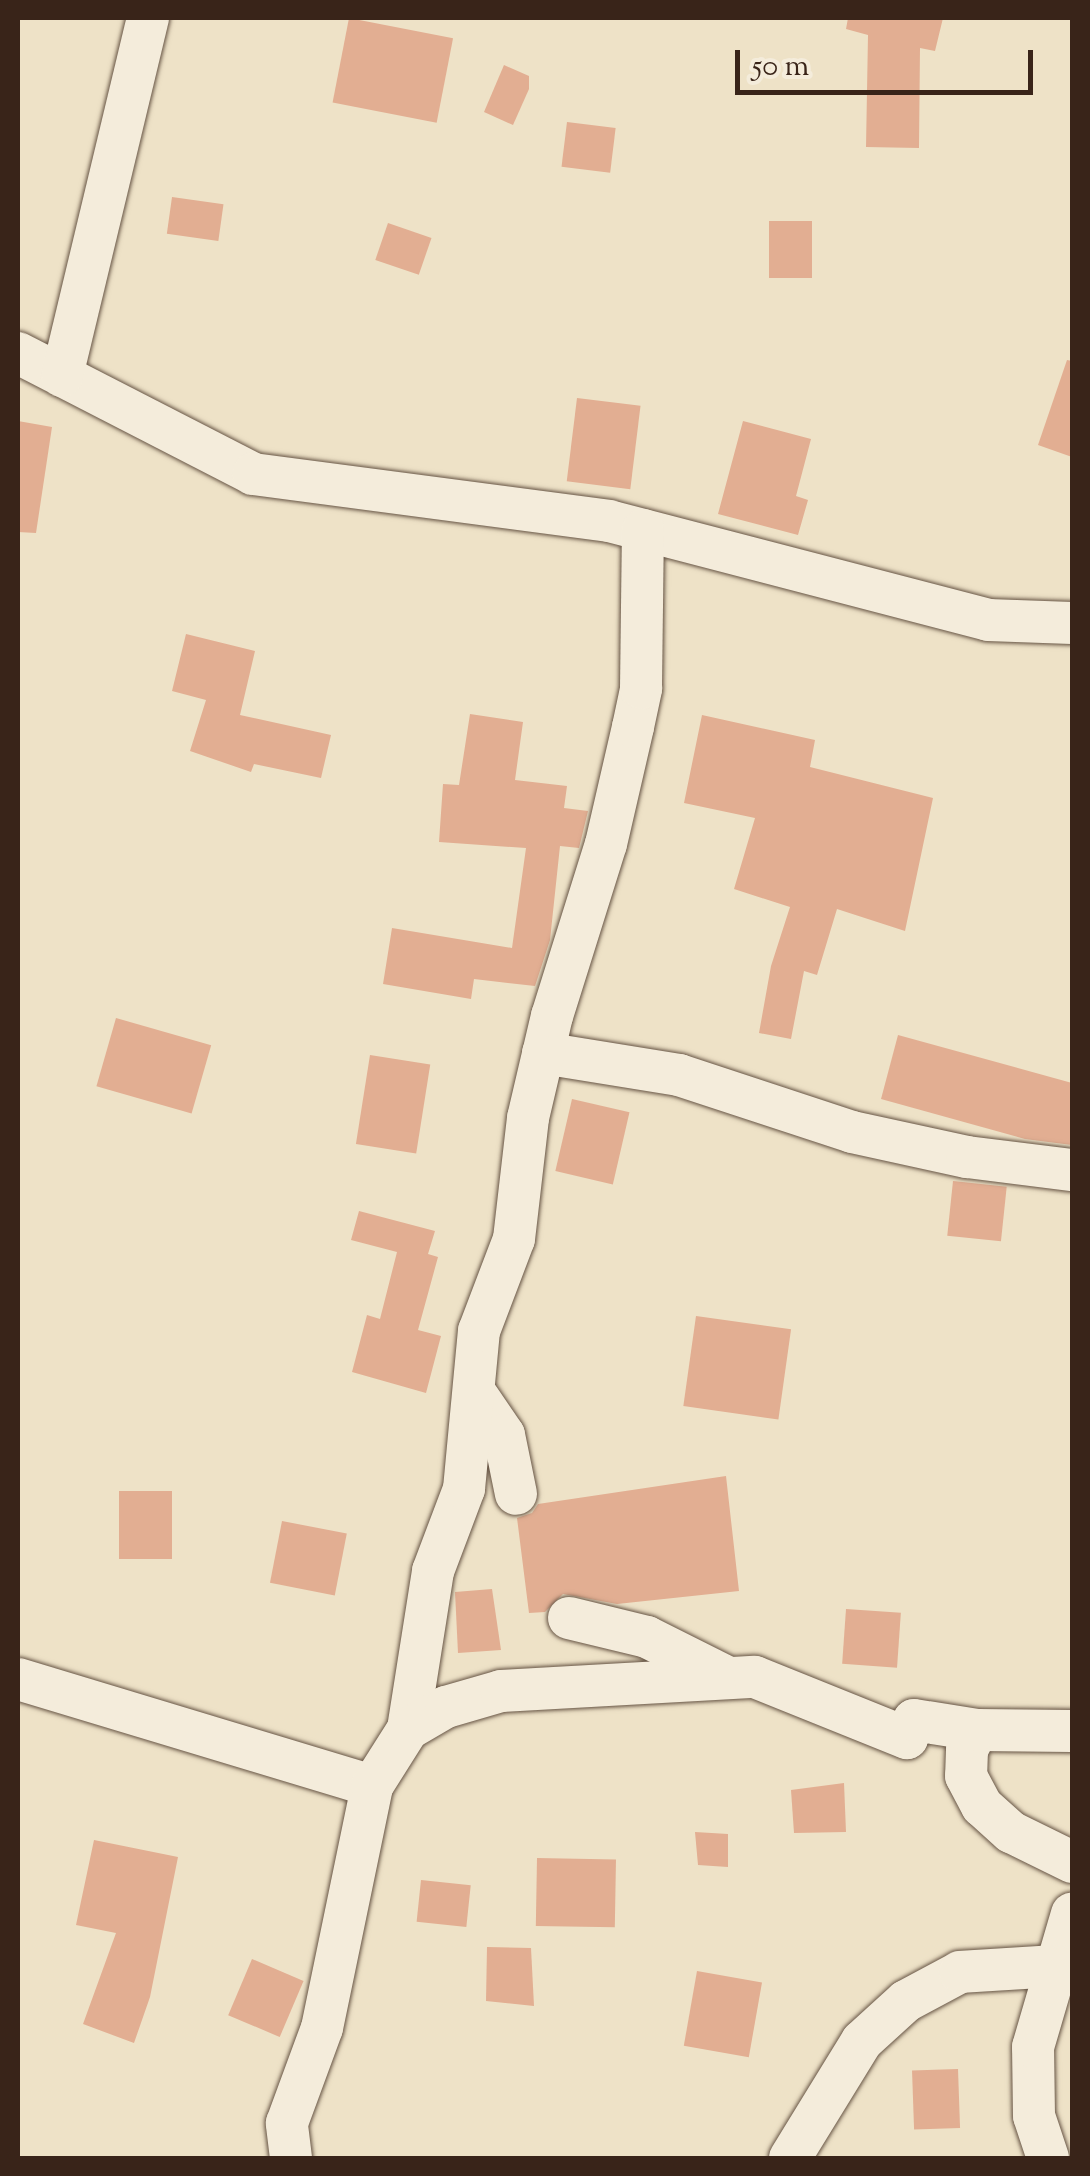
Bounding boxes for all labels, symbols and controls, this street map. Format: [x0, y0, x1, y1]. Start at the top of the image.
scale bar [740, 30, 1038, 92]
text: 50 m [752, 46, 809, 89]

